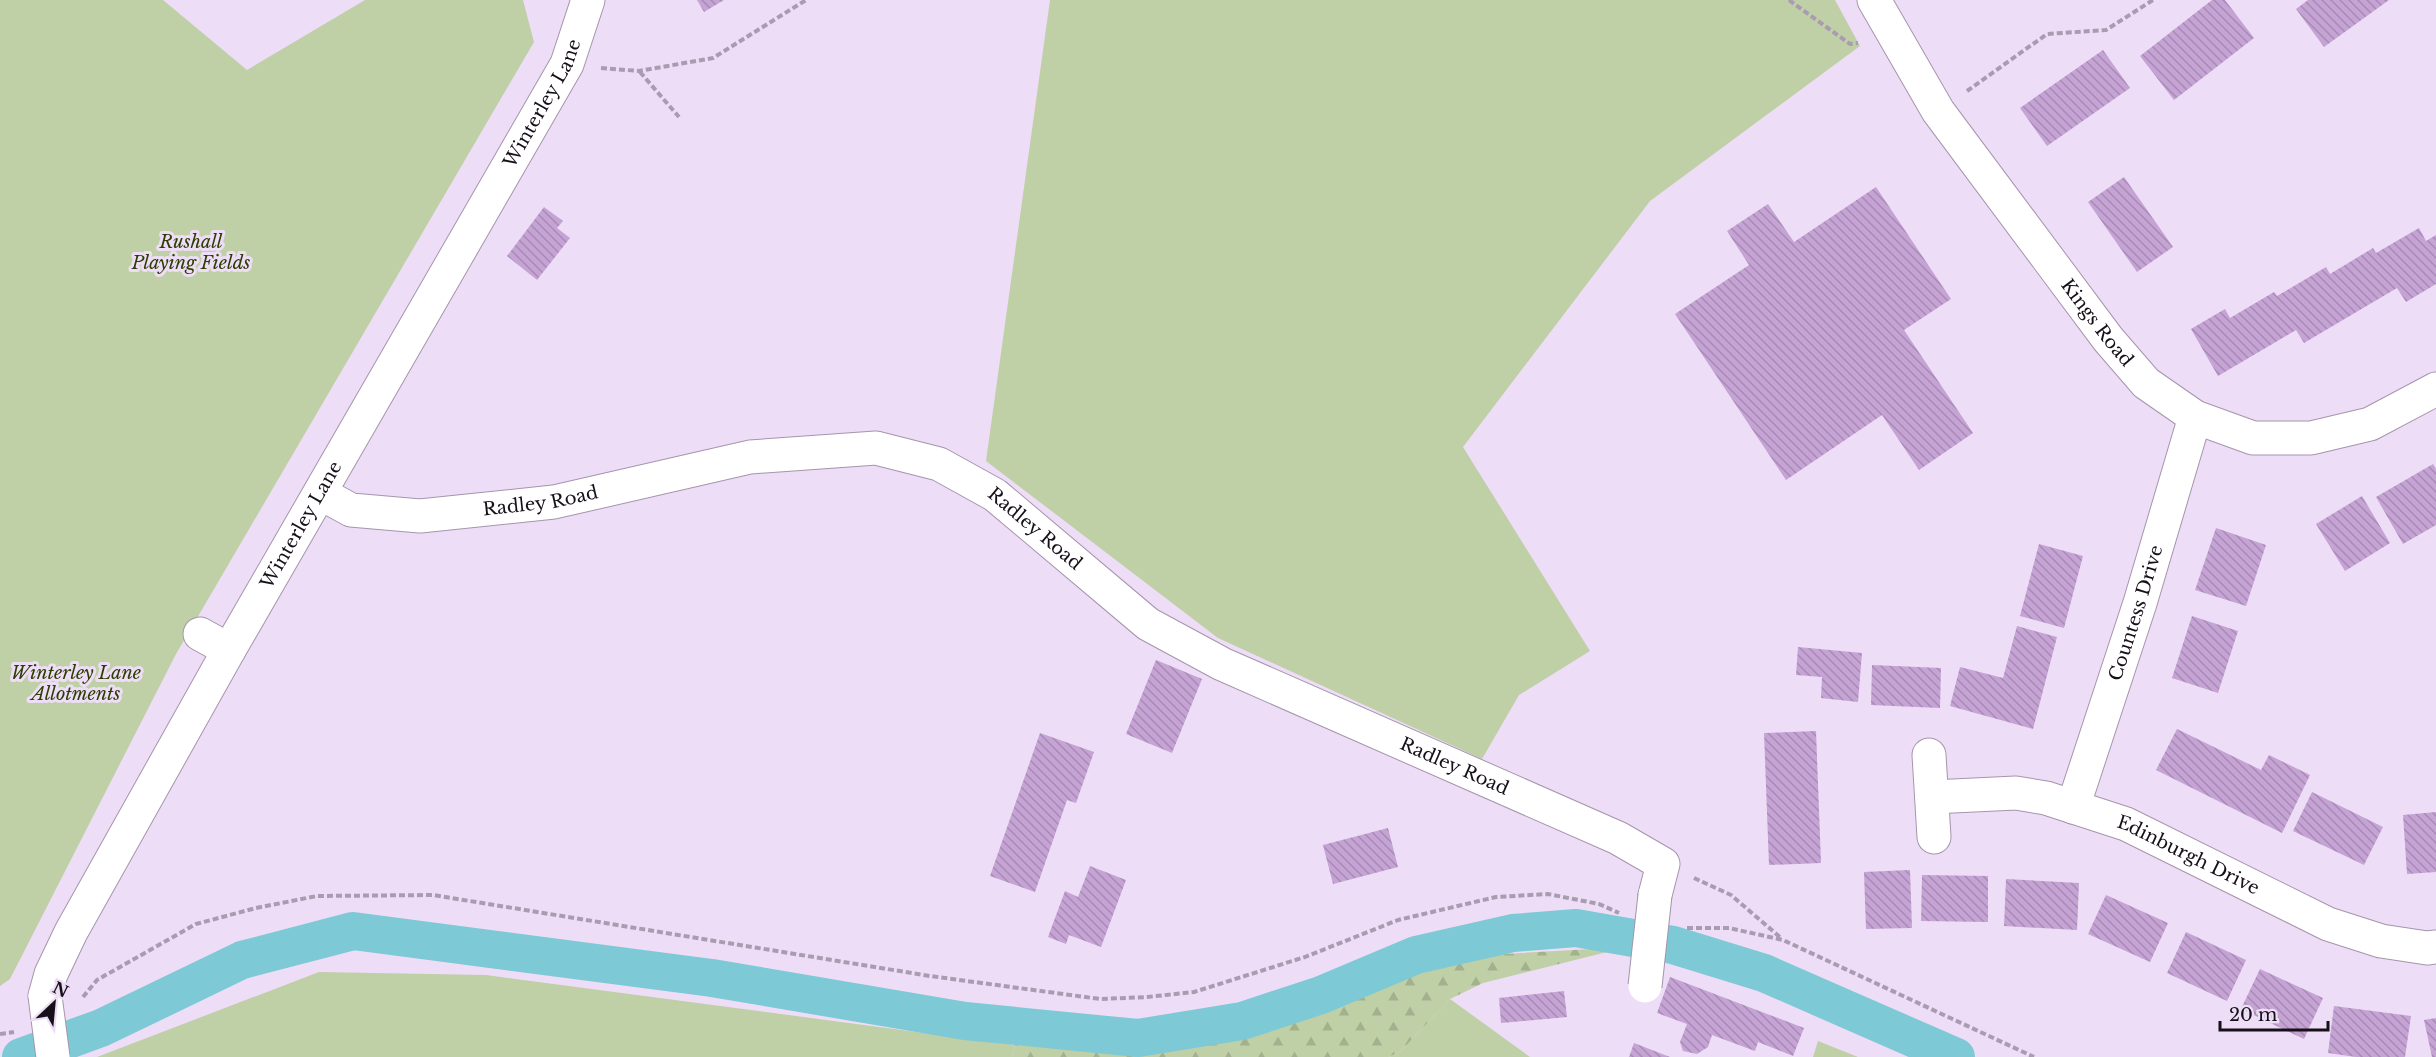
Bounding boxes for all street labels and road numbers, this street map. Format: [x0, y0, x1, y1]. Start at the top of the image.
street label: Winterley Lane [498, 36, 585, 172]
street label: Kings Road [2056, 275, 2138, 371]
street label: Winterley Lane [255, 457, 346, 593]
street label: Radley Road [482, 481, 600, 520]
street label: Radley Road [983, 483, 1086, 575]
street label: Countess Drive [2104, 543, 2167, 684]
street label: Radley Road [1397, 733, 1512, 800]
street label: Edinburgh Drive [2114, 811, 2263, 899]

